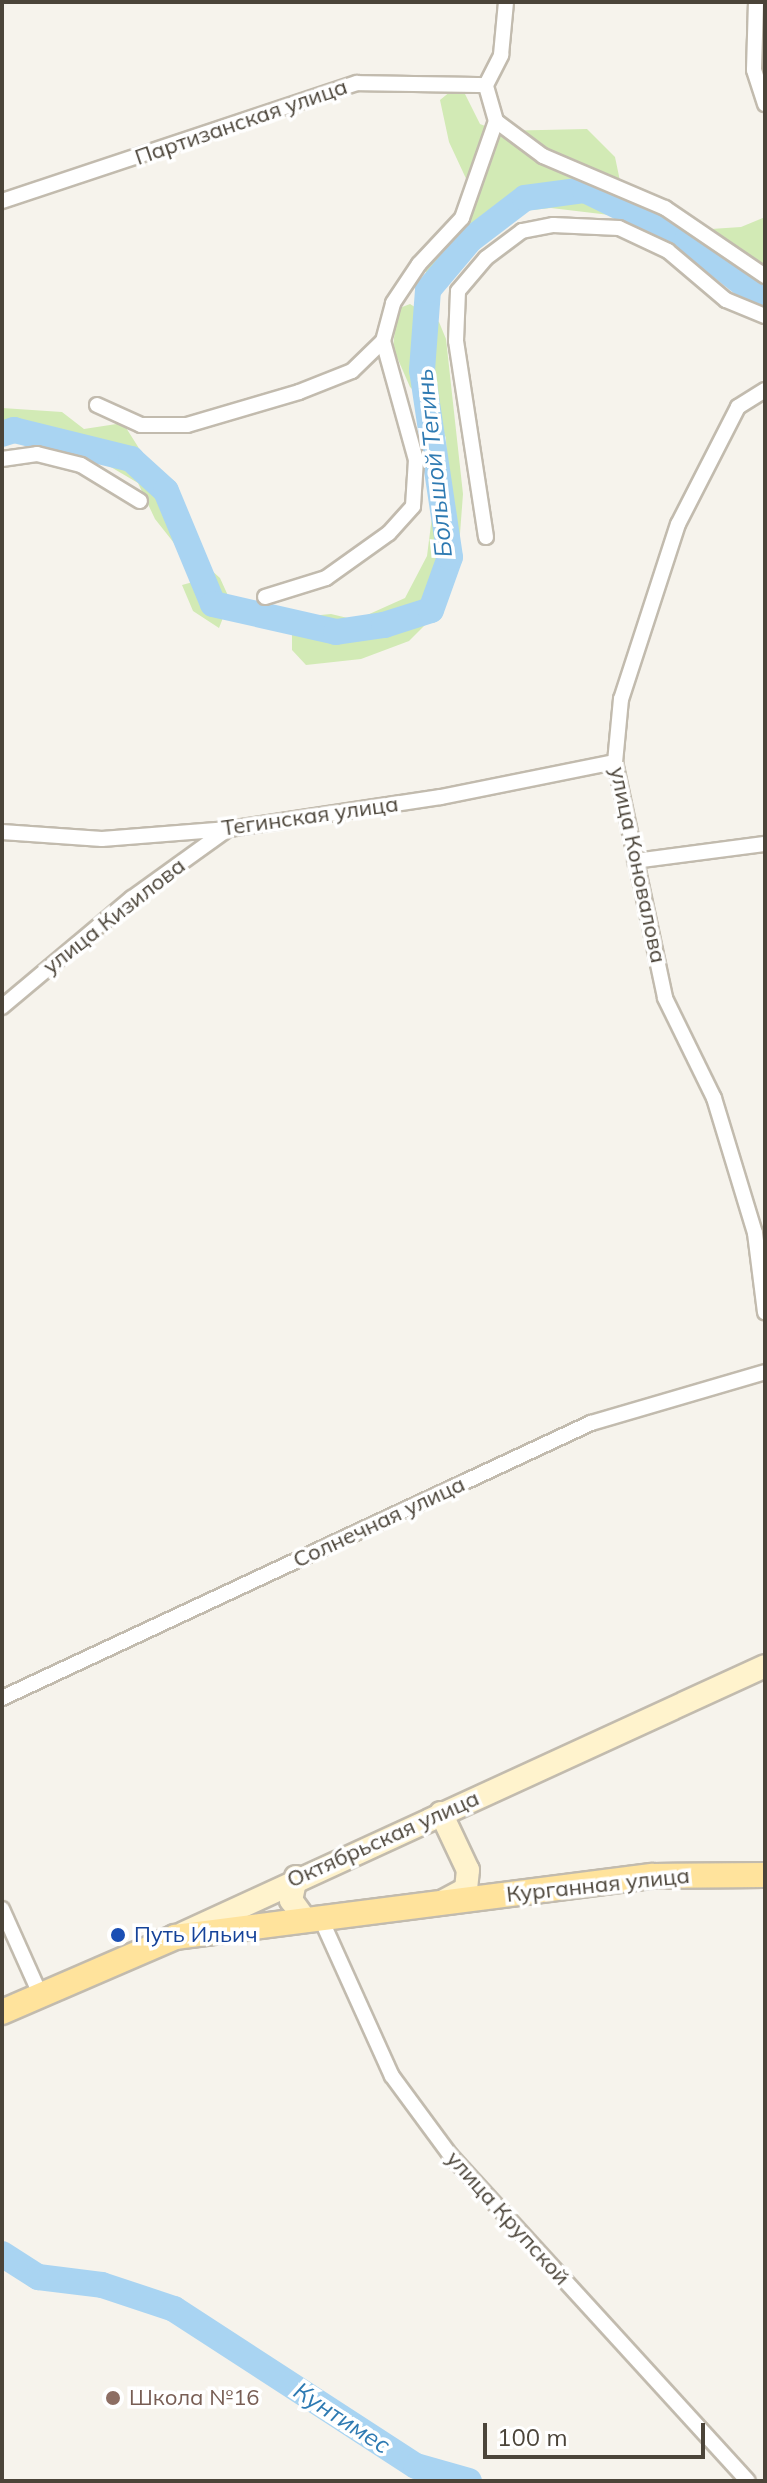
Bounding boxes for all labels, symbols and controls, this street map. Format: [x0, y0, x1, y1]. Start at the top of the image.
street label: Партизанская улица [131, 73, 351, 171]
water label: Большой Тегинь [410, 367, 458, 559]
street label: улица Коновалова [604, 764, 672, 966]
street label: Тегинская улица [220, 791, 400, 841]
street label: улица Кизилова [38, 852, 190, 980]
street label: Солнечная улица [289, 1471, 469, 1573]
street label: Октябрьская улица [283, 1785, 483, 1893]
street label: Курганная улица [505, 1862, 691, 1908]
place label: Путь Ильич [134, 1922, 258, 1948]
marker: Путь Ильич [109, 1926, 127, 1944]
street label: улица Крупской [441, 2145, 575, 2291]
water label: Кунтимес [288, 2376, 396, 2460]
place label: Школа №16 [129, 2385, 260, 2411]
marker: Школа №16 [104, 2389, 122, 2407]
scale bar [487, 2407, 709, 2457]
text: 100 m [497, 2422, 568, 2452]

